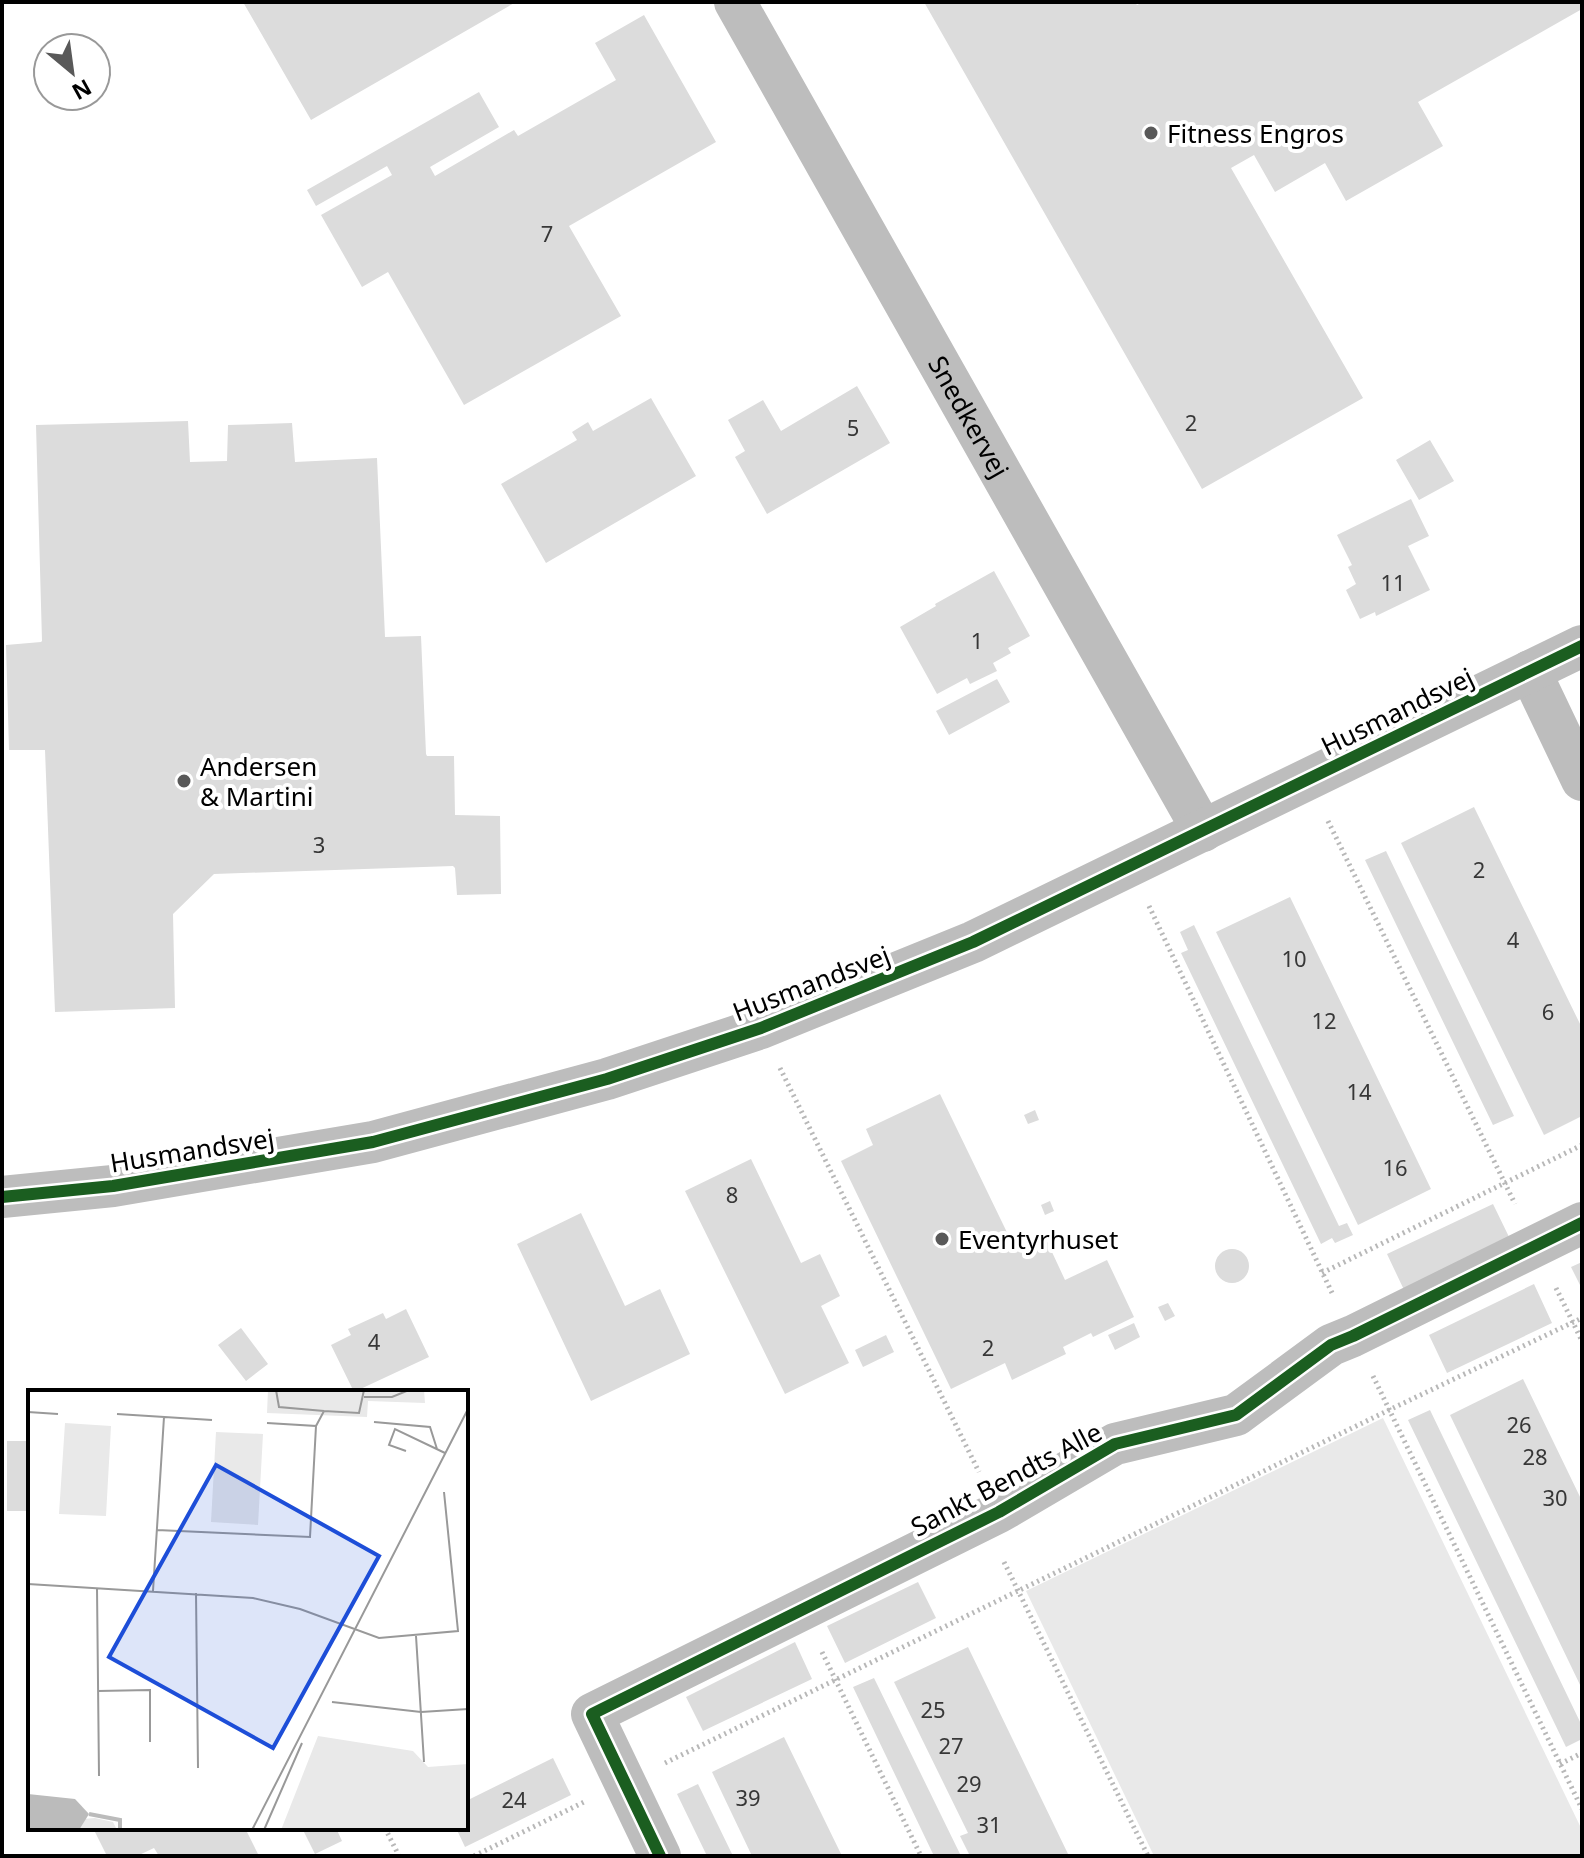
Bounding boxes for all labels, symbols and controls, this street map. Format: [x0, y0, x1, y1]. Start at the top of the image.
north arrow [32, 32, 112, 112]
text: N [67, 73, 97, 108]
place label: Fitness Engros [1167, 115, 1344, 151]
marker: Fitness Engros [1142, 124, 1160, 142]
house number: 7 [541, 218, 553, 248]
street label: Snedkervej [920, 349, 1018, 484]
house number: 2 [1185, 407, 1197, 437]
house number: 5 [847, 412, 859, 442]
house number: 11 [1380, 567, 1406, 597]
house number: 1 [971, 625, 983, 655]
street label: Husmandsvej [1315, 658, 1479, 764]
place label: Andersen & Martini [200, 748, 317, 814]
marker: Andersen & Martini [175, 772, 193, 790]
house number: 3 [313, 829, 325, 859]
house number: 2 [1473, 854, 1485, 884]
house number: 4 [1507, 924, 1520, 954]
street label: Husmandsvej [727, 936, 895, 1030]
house number: 10 [1281, 943, 1307, 973]
house number: 6 [1542, 996, 1554, 1026]
house number: 12 [1311, 1005, 1337, 1035]
house number: 14 [1346, 1076, 1372, 1106]
street label: Husmandsvej [107, 1119, 277, 1181]
house number: 16 [1382, 1152, 1408, 1182]
house number: 8 [726, 1179, 738, 1209]
place label: Eventyrhuset [958, 1221, 1118, 1257]
marker: Eventyrhuset [933, 1230, 951, 1248]
house number: 4 [368, 1326, 381, 1356]
house number: 2 [982, 1332, 994, 1362]
inset map [28, 1390, 468, 1830]
house number: 26 [1506, 1409, 1532, 1439]
street label: Sankt Bendts Alle [904, 1413, 1108, 1545]
house number: 28 [1522, 1441, 1548, 1471]
house number: 30 [1542, 1482, 1568, 1512]
house number: 25 [920, 1694, 946, 1724]
house number: 27 [938, 1730, 964, 1760]
house number: 29 [956, 1768, 982, 1798]
house number: 39 [735, 1782, 761, 1812]
house number: 24 [501, 1784, 527, 1814]
house number: 31 [976, 1809, 1002, 1839]

